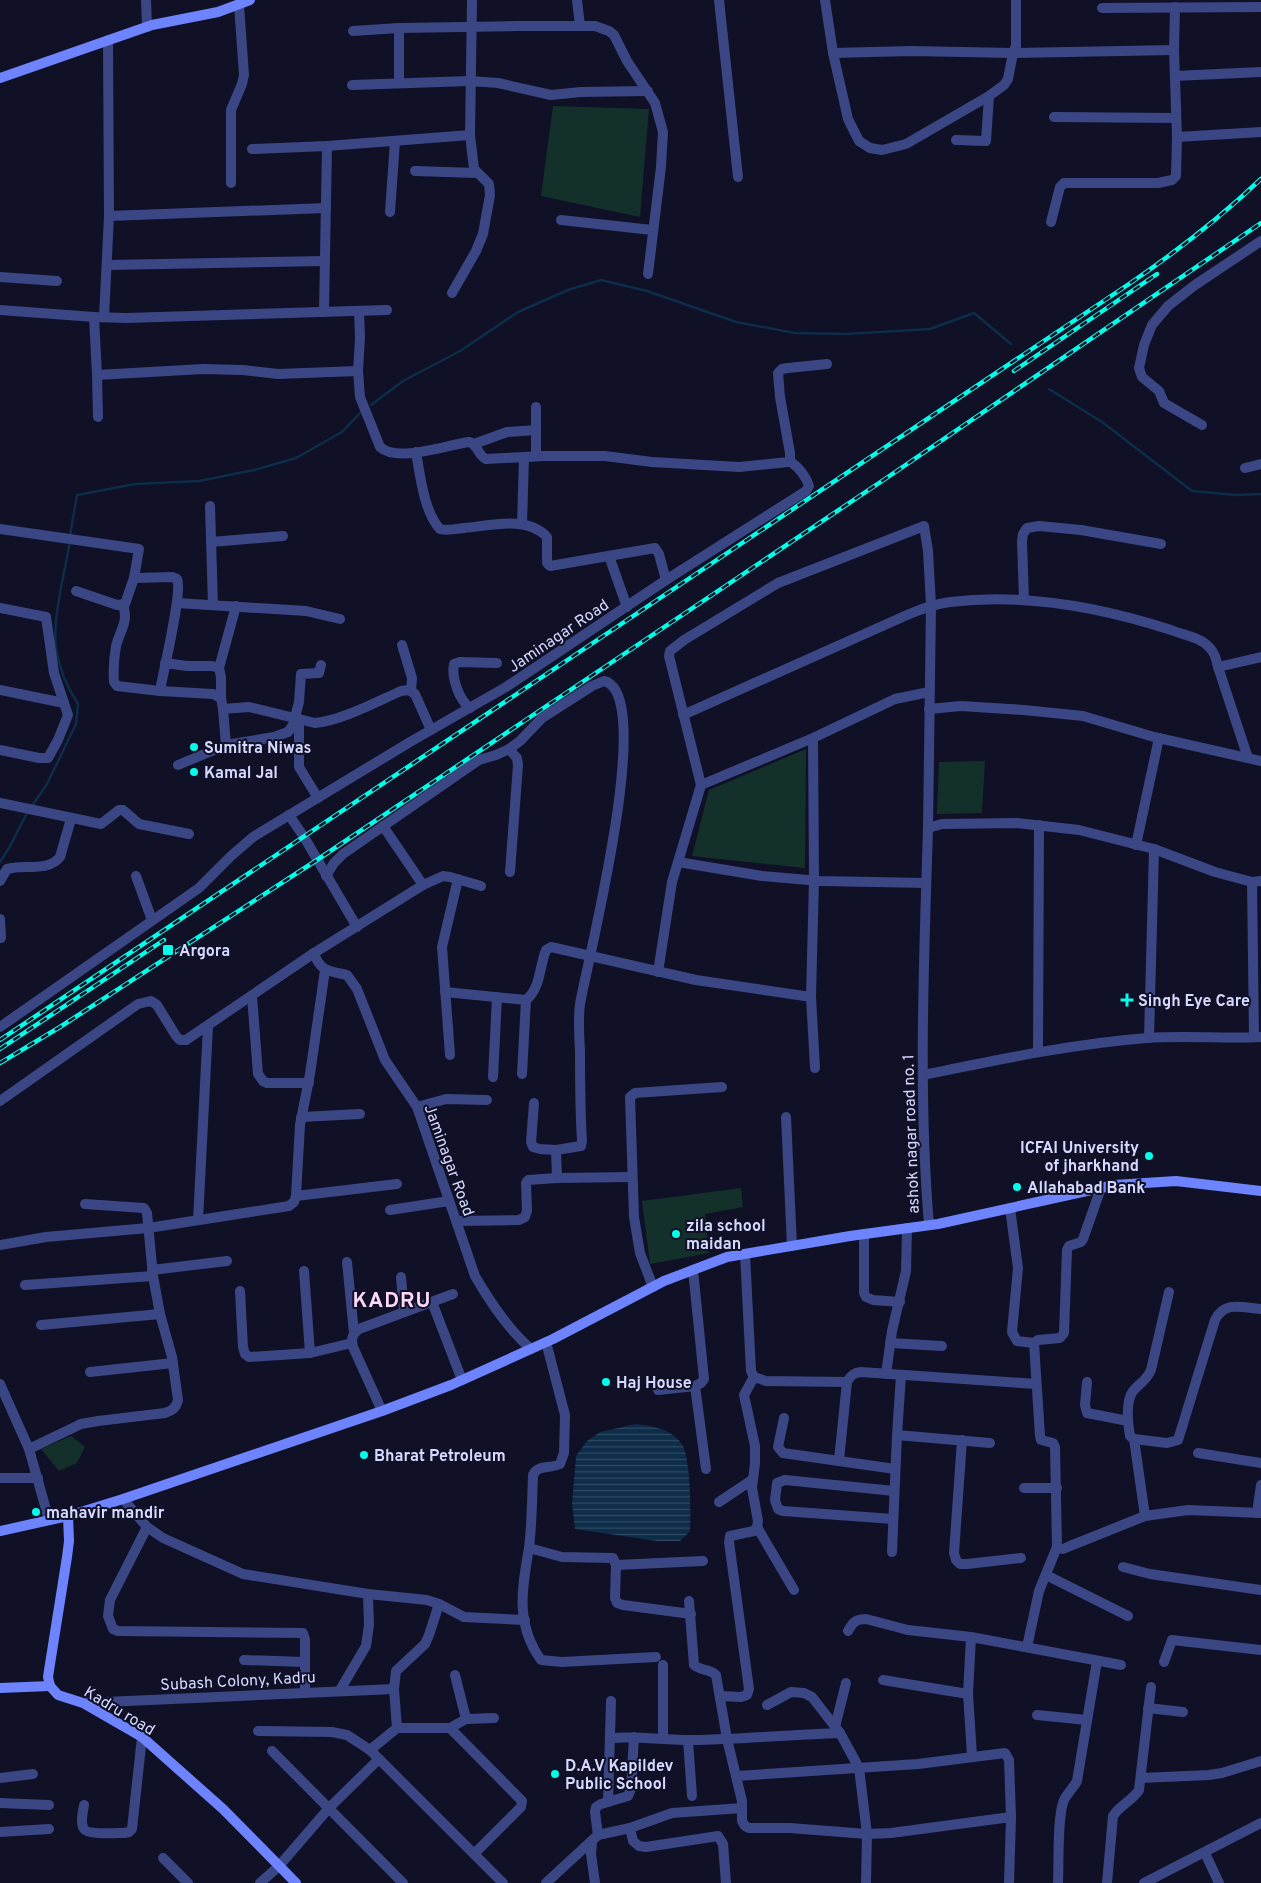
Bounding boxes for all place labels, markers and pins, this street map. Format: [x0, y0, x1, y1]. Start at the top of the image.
place label: Sumitra Niwas [204, 739, 312, 759]
marker: Sumitra Niwas [188, 741, 200, 753]
place label: Kamal Jal [204, 764, 278, 784]
marker: Kamal Jal [188, 766, 200, 778]
place label: Argora [179, 942, 230, 962]
marker: Argora [161, 943, 175, 957]
place label: Singh Eye Care [1138, 992, 1250, 1012]
marker: Singh Eye Care [1120, 993, 1134, 1007]
place label: ICFAI University of jharkhand [1020, 1139, 1139, 1177]
marker: ICFAI University of jharkhand [1143, 1150, 1155, 1162]
place label: Allahabad Bank [1027, 1179, 1145, 1199]
marker: Allahabad Bank [1011, 1181, 1023, 1193]
place label: zila school maidan [686, 1217, 766, 1255]
marker: zila school maidan [670, 1228, 682, 1240]
place label: Haj House [616, 1374, 692, 1394]
marker: Haj House [600, 1376, 612, 1388]
place label: Bharat Petroleum [374, 1447, 506, 1467]
marker: Bharat Petroleum [358, 1449, 370, 1461]
place label: mahavir mandir [46, 1504, 165, 1524]
marker: mahavir mandir [30, 1506, 42, 1518]
place label: D.A.V Kapildev Public School [565, 1757, 674, 1795]
marker: D.A.V Kapildev Public School [549, 1768, 561, 1780]

